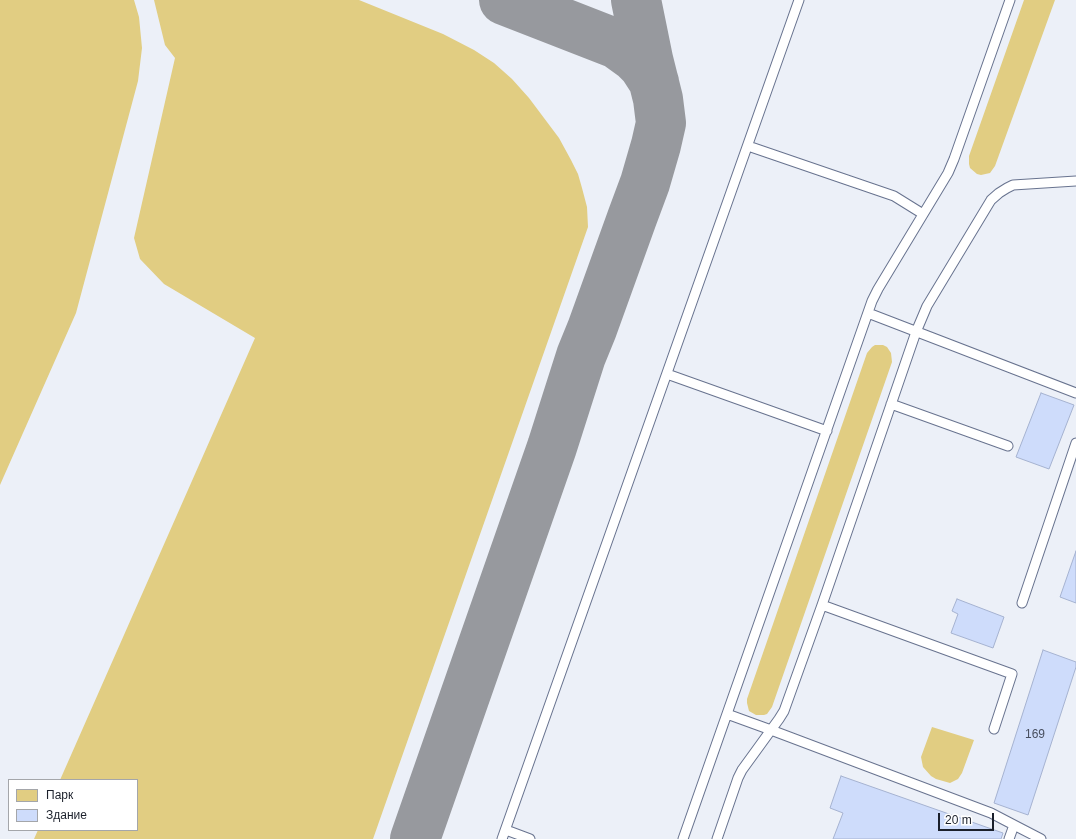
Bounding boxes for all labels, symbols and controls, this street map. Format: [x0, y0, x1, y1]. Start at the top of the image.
house number: 169 [1025, 728, 1045, 742]
legend [8, 779, 138, 831]
text: Парк [46, 788, 73, 802]
scale bar [940, 805, 996, 831]
text: Здание [46, 808, 87, 822]
text: 20 m [945, 813, 972, 827]

